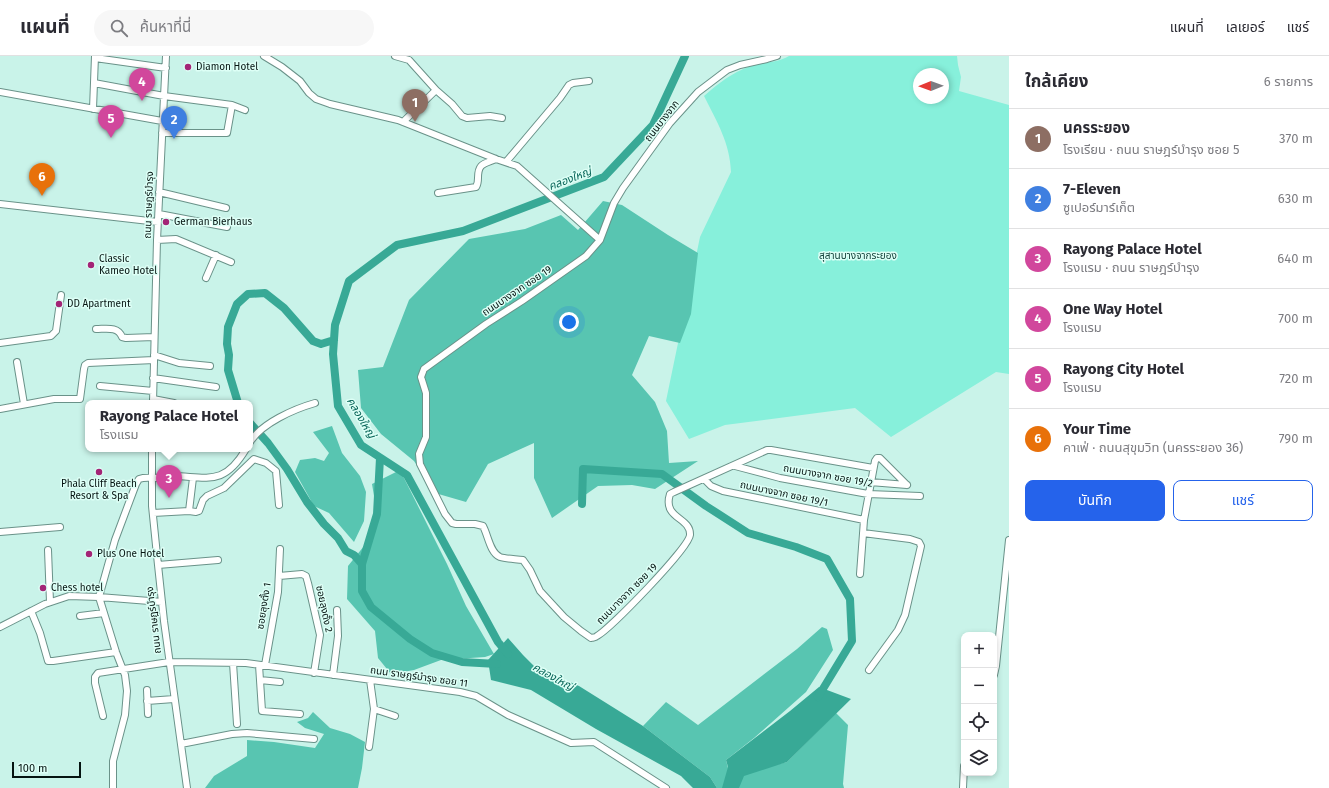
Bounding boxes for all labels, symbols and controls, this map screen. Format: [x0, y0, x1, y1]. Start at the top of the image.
search box [94, 10, 374, 46]
text: แผนที่ [20, 15, 70, 38]
icon: search [108, 17, 130, 39]
text: ค้นหาที่นี่ [140, 18, 191, 36]
text: แผนที่ [1170, 19, 1204, 36]
text: เลเยอร์ [1226, 19, 1265, 36]
text: แชร์ [1287, 19, 1309, 36]
place label: Diamon Hotel [196, 61, 258, 73]
marker: Diamon Hotel [183, 62, 193, 72]
pin: 4 [129, 68, 155, 101]
north arrow [913, 68, 949, 104]
text: ใกล้เคียง [1025, 71, 1088, 92]
text: 6 รายการ [1264, 74, 1313, 89]
pin: 1 [402, 89, 428, 122]
street label: ถนนบางจาก [642, 98, 682, 144]
pin: 5 [98, 105, 124, 138]
pin: 2 [161, 106, 187, 139]
text: นครระยอง [1063, 119, 1130, 137]
text: 1 [1035, 131, 1041, 146]
text: 370 m [1279, 131, 1313, 146]
text: โรงเรียน · ถนน ราษฎร์บำรุง ซอย 5 [1063, 142, 1240, 157]
pin: 6 [29, 163, 55, 196]
water label: คลองใหญ่ [547, 164, 595, 193]
street label: ถนน ราษฎร์บำรุง [142, 171, 156, 239]
text: 7-Eleven [1063, 180, 1121, 198]
text: 2 [1035, 191, 1041, 206]
text: 630 m [1278, 191, 1313, 206]
text: ซูเปอร์มาร์เก็ต [1063, 200, 1135, 215]
place label: German Bierhaus [174, 216, 252, 228]
marker: German Bierhaus [161, 217, 171, 227]
text: Rayong Palace Hotel [1063, 240, 1202, 258]
park label: สุสานบางจากระยอง [819, 250, 897, 262]
text: 3 [1035, 251, 1041, 266]
text: 640 m [1277, 251, 1313, 266]
place label: Classic Kameo Hotel [99, 253, 157, 277]
marker: Classic Kameo Hotel [86, 260, 96, 270]
text: โรงแรม · ถนน ราษฎร์บำรุง [1063, 260, 1200, 275]
street label: ถนนบางจาก ซอย 19 [480, 263, 554, 319]
place label: DD Apartment [67, 298, 131, 310]
marker: DD Apartment [54, 299, 64, 309]
text: One Way Hotel [1063, 300, 1162, 318]
text: 4 [1034, 311, 1042, 326]
text: 700 m [1278, 311, 1313, 326]
your location [559, 312, 579, 332]
text: โรงแรม [1063, 320, 1102, 335]
text: Rayong City Hotel [1063, 360, 1184, 378]
text: 5 [1035, 371, 1041, 386]
text: 720 m [1279, 371, 1313, 386]
text: โรงแรม [1063, 380, 1102, 395]
water label: คลองใหญ่ [344, 395, 379, 442]
popup [85, 400, 253, 452]
text: Rayong Palace Hotel [100, 407, 238, 425]
text: Your Time [1063, 420, 1131, 438]
text: โรงแรม [100, 427, 138, 442]
text: 6 [1034, 431, 1042, 446]
text: 790 m [1279, 431, 1313, 446]
text: คาเฟ่ · ถนนสุขุมวิท (นครระยอง 36) [1063, 440, 1243, 455]
street label: ถนนบางจาก ซอย 19/2 [782, 462, 874, 490]
pin: 3 [156, 465, 182, 498]
marker: Phala Cliff Beach Resort & Spa [94, 467, 104, 477]
place label: Phala Cliff Beach Resort & Spa [61, 478, 137, 502]
street label: ถนนบางจาก ซอย 19/1 [739, 479, 829, 509]
button: บันทึก [1025, 480, 1165, 521]
button: แชร์ [1173, 480, 1313, 521]
place label: Plus One Hotel [97, 548, 164, 560]
marker: Plus One Hotel [84, 549, 94, 559]
street label: ถนนบางจาก ซอย 19 [594, 561, 660, 627]
place label: Chess hotel [51, 582, 103, 594]
street label: ซอยลุงตั้ง 1 [253, 582, 274, 630]
marker: Chess hotel [38, 583, 48, 593]
street label: ซอยลุงตั้ง 2 [313, 584, 336, 634]
street label: ถนน ราษฎร์บำรุง [144, 586, 164, 654]
map controls [961, 632, 997, 776]
button: + [961, 632, 997, 668]
water label: คลองใหญ่ [530, 660, 578, 695]
street label: ถนน ราษฎร์บำรุง ซอย 11 [369, 664, 469, 690]
button: − [961, 668, 997, 704]
button: locate [961, 704, 997, 740]
button: layers [961, 740, 997, 776]
scale bar [12, 760, 81, 779]
text: 100 m [18, 762, 47, 775]

